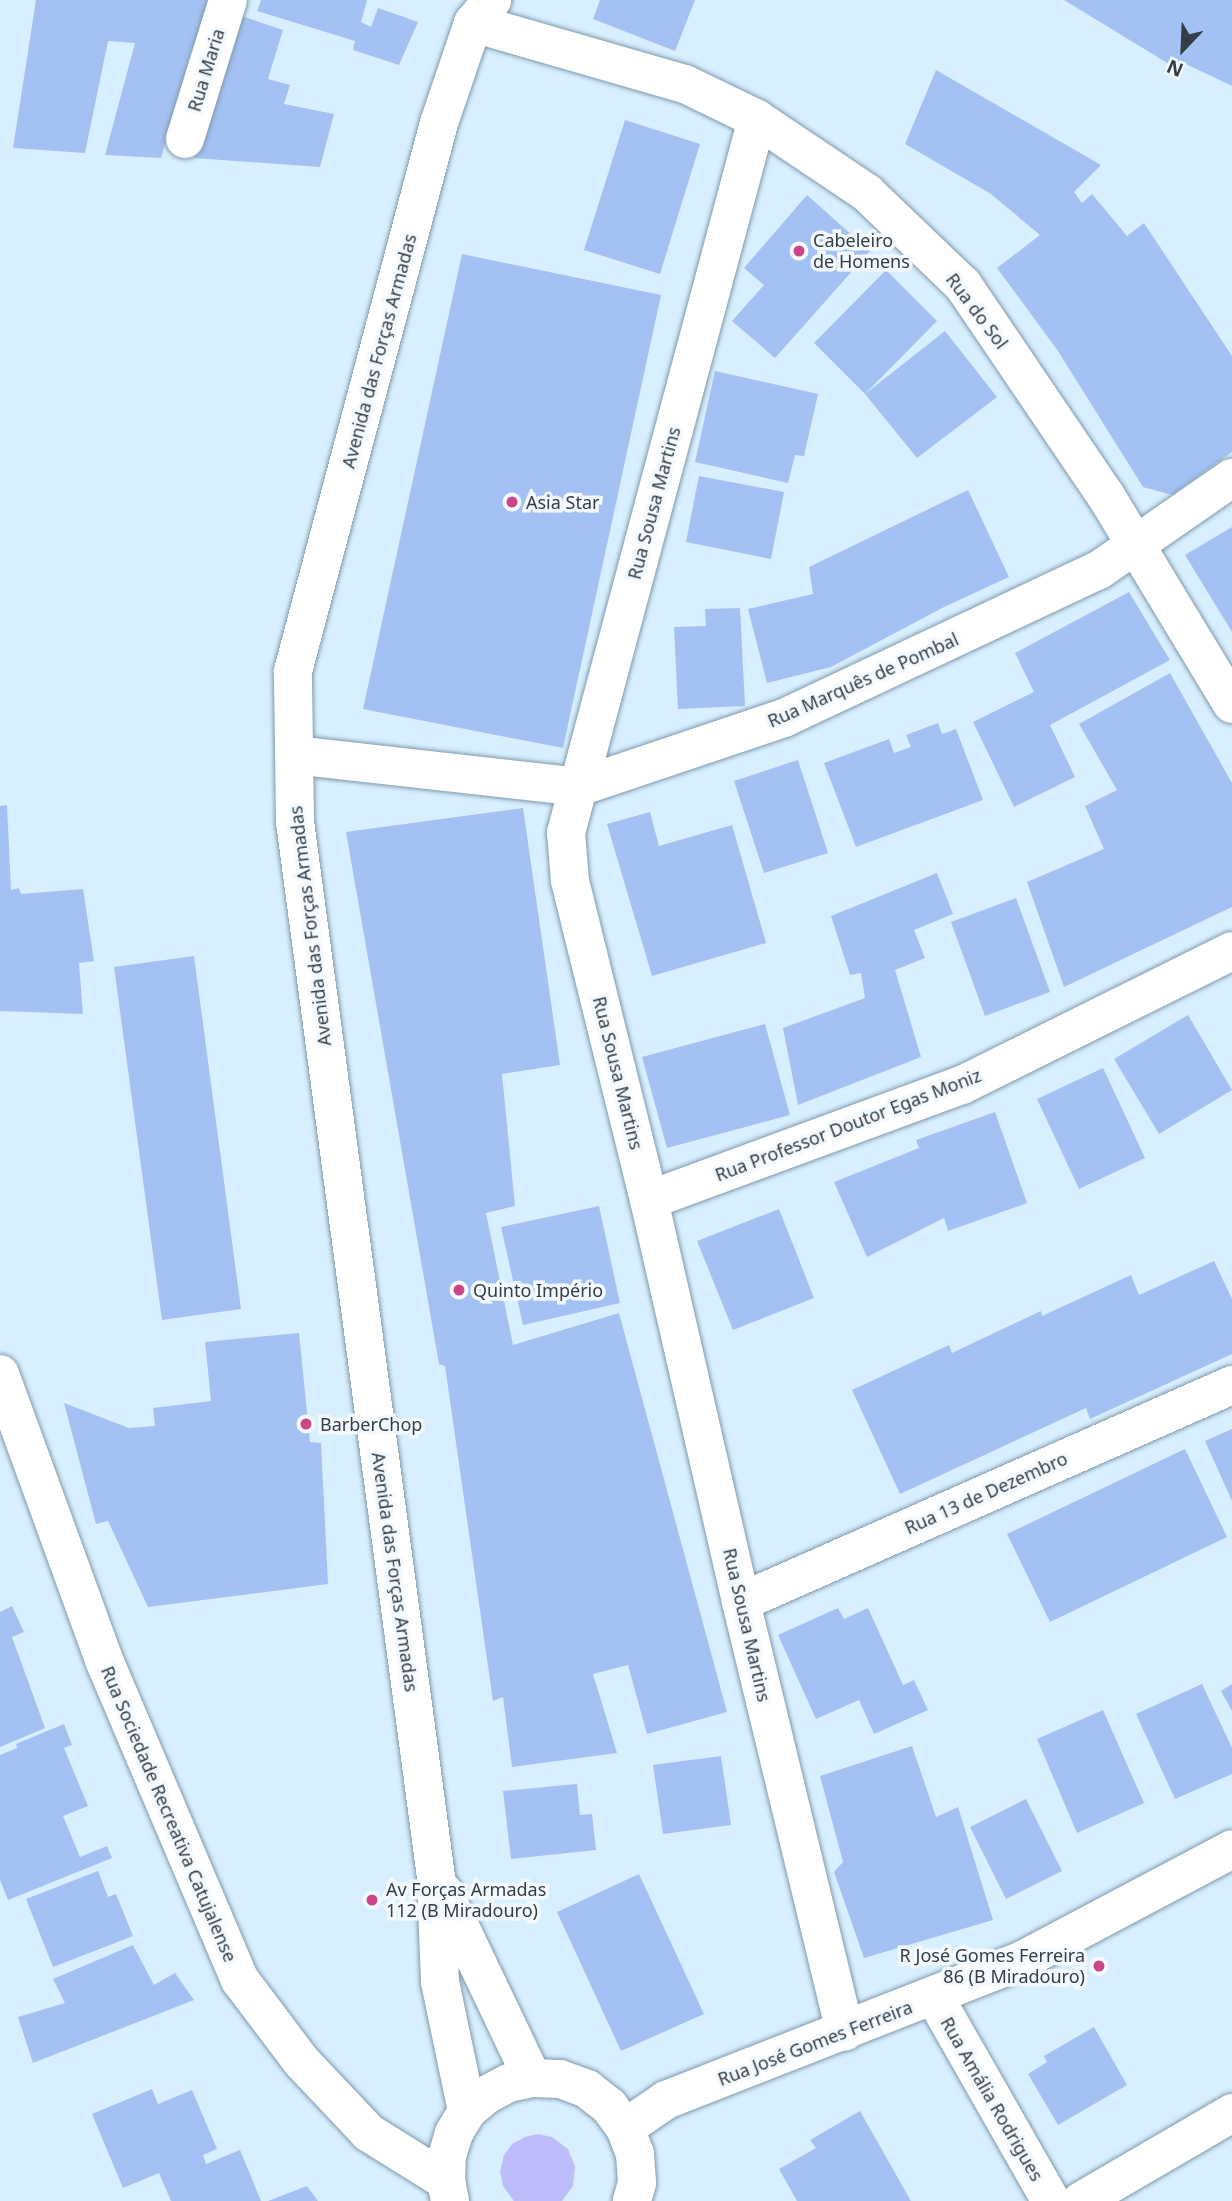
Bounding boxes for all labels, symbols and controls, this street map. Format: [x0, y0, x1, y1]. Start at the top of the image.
north arrow [1148, 14, 1218, 84]
street label: Rua Maria [183, 26, 229, 114]
text: N [1163, 53, 1187, 83]
place label: Cabeleiro de Homens [813, 230, 910, 272]
street label: Avenida das Forças Armadas [337, 231, 421, 471]
marker: Cabeleiro de Homens [791, 243, 807, 259]
street label: Rua do Sol [942, 269, 1012, 353]
street label: Rua Sousa Martins [623, 424, 685, 582]
place label: Asia Star [526, 491, 599, 513]
marker: Asia Star [504, 494, 520, 510]
street label: Rua Marquês de Pombal [764, 628, 962, 732]
street label: Avenida das Forças Armadas [285, 805, 335, 1047]
street label: Rua Sousa Martins [589, 994, 647, 1152]
street label: Rua Professor Doutor Egas Moniz [712, 1064, 984, 1186]
place label: Quinto Império [473, 1279, 603, 1301]
marker: Quinto Império [451, 1282, 467, 1298]
place label: BarberChop [320, 1413, 422, 1435]
marker: BarberChop [298, 1416, 314, 1432]
street label: Rua 13 de Dezembro [901, 1447, 1071, 1539]
street label: Avenida das Forças Armadas [367, 1451, 423, 1693]
street label: Rua Sousa Martins [719, 1546, 775, 1704]
street label: Rua Sociedade Recreativa Catujalense [97, 1663, 241, 1965]
place label: Av Forças Armadas 112 (B Miradouro) [386, 1879, 546, 1922]
marker: Av Forças Armadas 112 (B Miradouro) [364, 1892, 380, 1908]
place label: R José Gomes Ferreira 86 (B Miradouro) [900, 1945, 1085, 1988]
marker: R José Gomes Ferreira 86 (B Miradouro) [1091, 1958, 1107, 1974]
street label: Rua José Gomes Ferreira [715, 1996, 915, 2090]
street label: Rua Amália Rodrigues [936, 2013, 1048, 2185]

